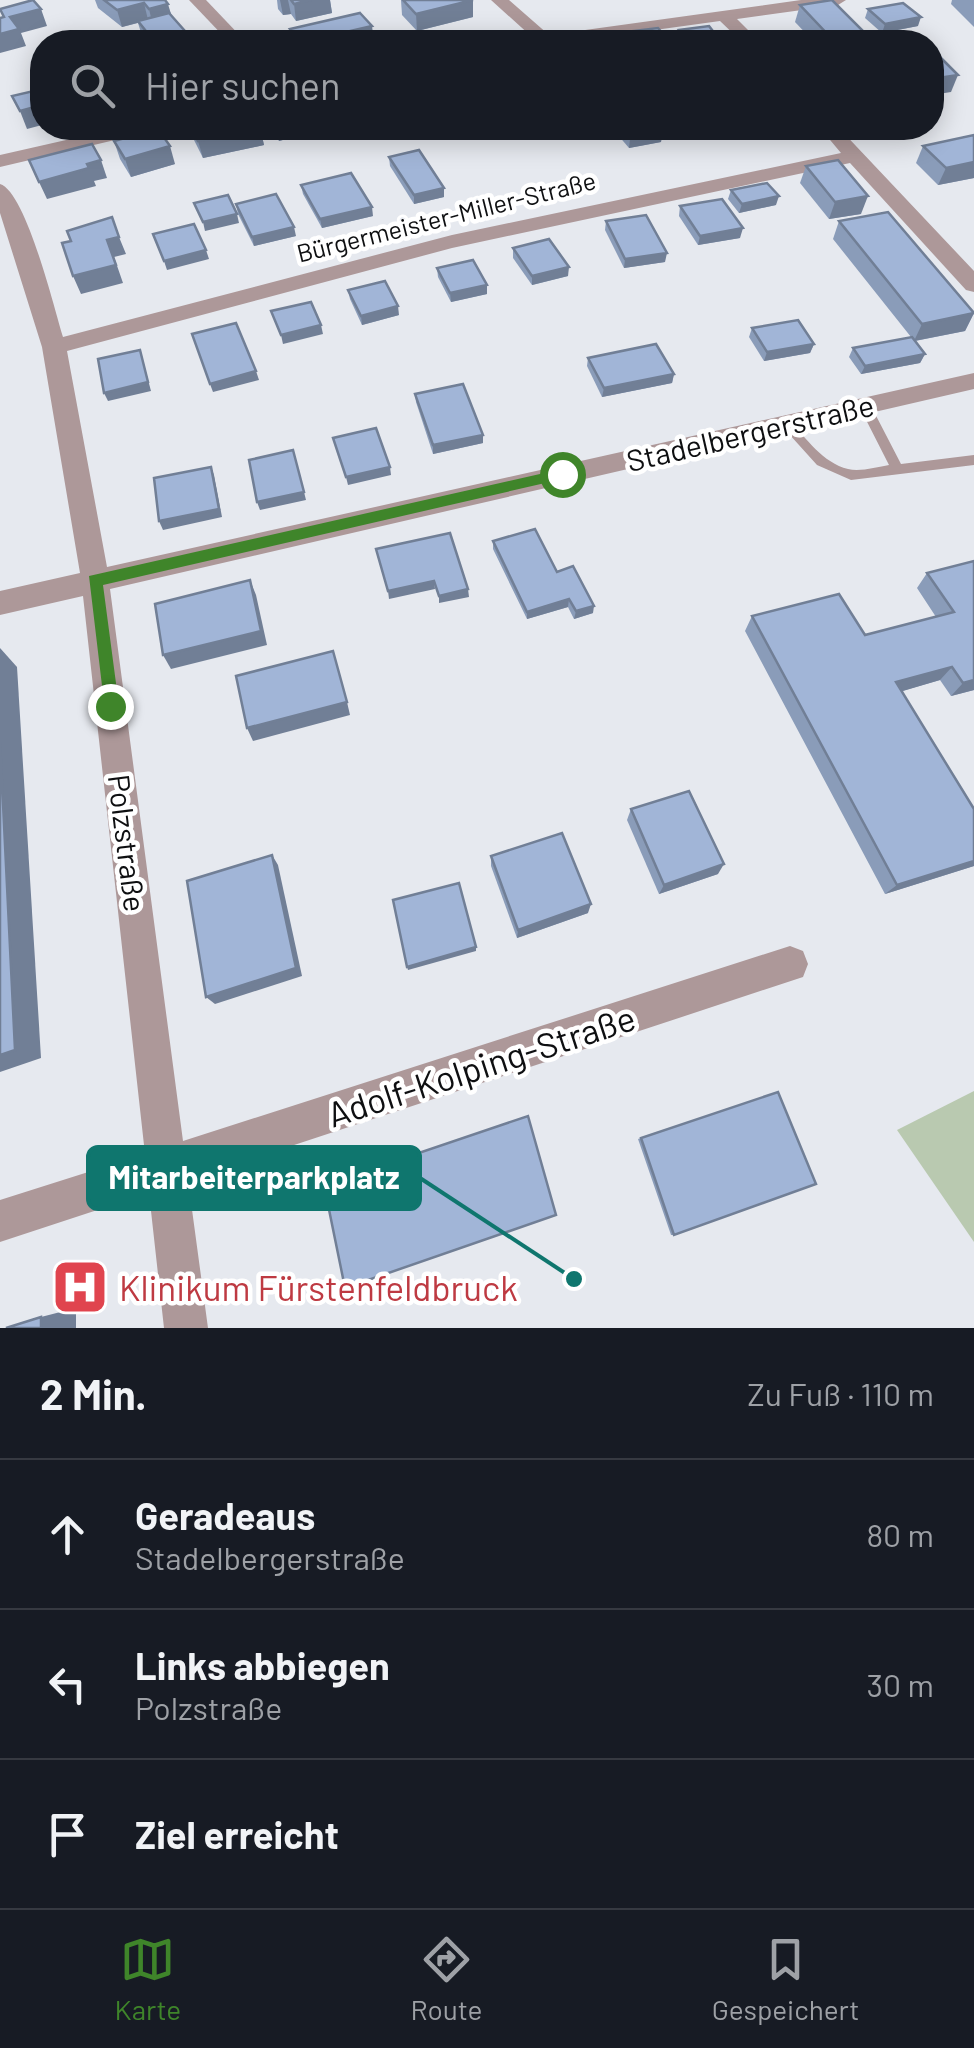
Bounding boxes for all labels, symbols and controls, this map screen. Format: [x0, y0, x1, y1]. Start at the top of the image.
search box [30, 30, 944, 140]
icon: search [65, 58, 120, 113]
text: Hier suchen [145, 62, 341, 108]
street label: Bürgermeister-Miller-Straße [293, 164, 599, 268]
street label: Stadelbergerstraße [623, 386, 877, 478]
route start [540, 452, 586, 498]
route end [88, 684, 134, 730]
street label: Polzstraße [102, 772, 154, 914]
street label: Adolf-Kolping-Straße [322, 995, 640, 1135]
callout: Mitarbeiterparkplatz [88, 1147, 420, 1209]
text: Mitarbeiterparkplatz [108, 1157, 400, 1195]
hospital icon: Klinikum Fürstenfeldbruck [50, 1257, 110, 1317]
place label: Klinikum Fürstenfeldbruck [119, 1266, 518, 1308]
text: 2 Min. [40, 1368, 147, 1418]
text: Zu Fuß · 110 m [747, 1374, 934, 1412]
text: Geradeaus [135, 1492, 315, 1538]
icon: ahead [40, 1507, 95, 1562]
text: 80 m [866, 1515, 934, 1553]
text: Stadelbergerstraße [135, 1538, 405, 1576]
text: Links abbiegen [135, 1642, 390, 1688]
icon: left [40, 1657, 95, 1712]
text: 30 m [867, 1665, 934, 1703]
text: Polzstraße [135, 1688, 282, 1726]
icon: arrive [40, 1807, 95, 1862]
text: Ziel erreicht [135, 1811, 339, 1857]
tab: Karte [115, 1932, 181, 2026]
tab: Route [410, 1932, 482, 2026]
tab: Gespeichert [712, 1932, 859, 2026]

